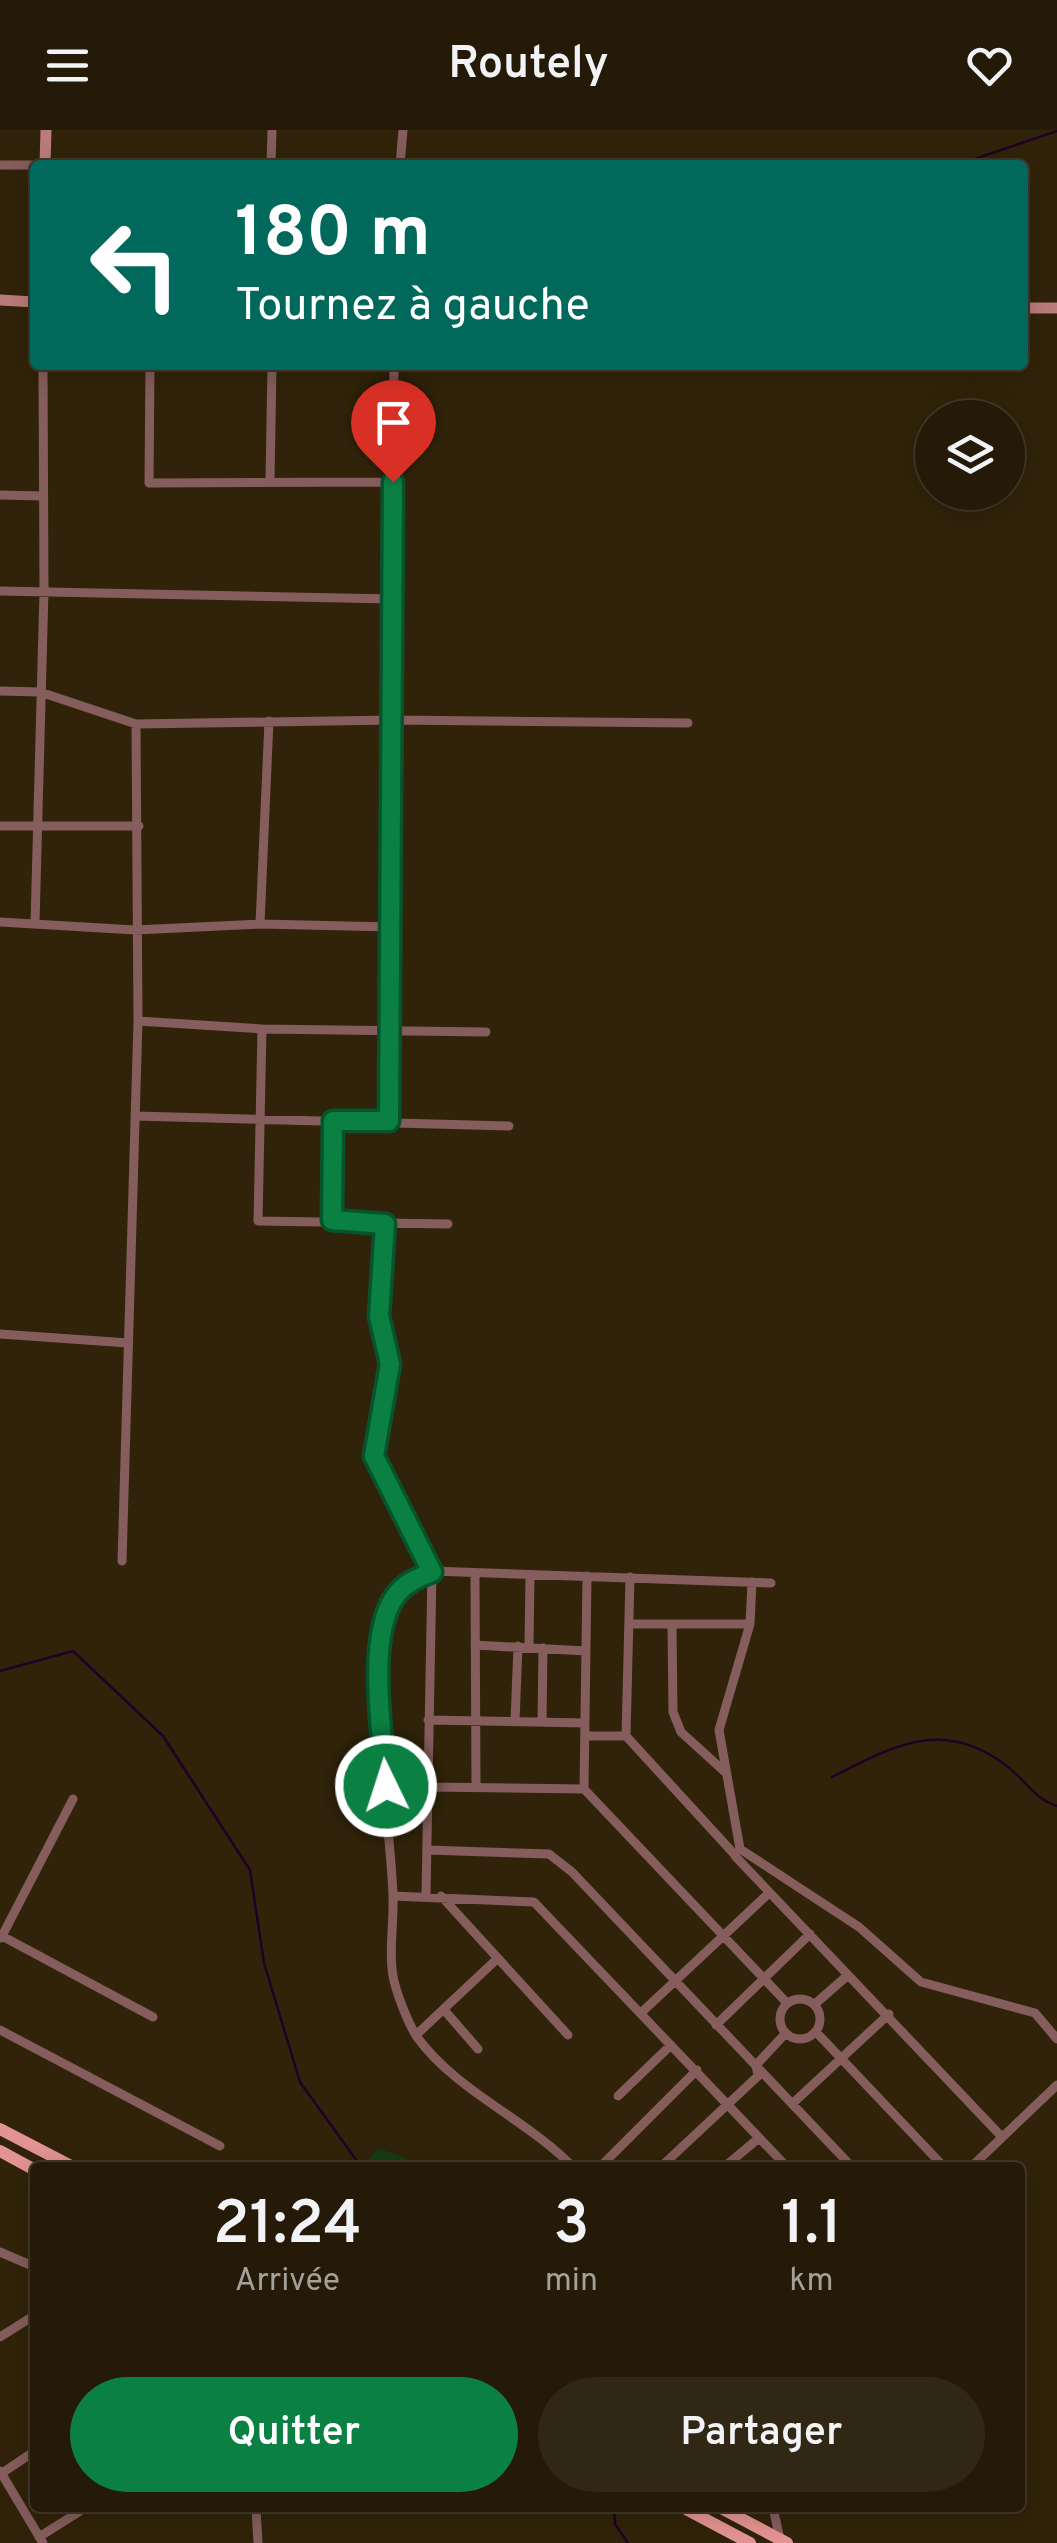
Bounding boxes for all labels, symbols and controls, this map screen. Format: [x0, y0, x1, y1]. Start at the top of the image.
text: Routely [448, 37, 609, 94]
icon: menu [40, 38, 95, 93]
icon: heart [962, 38, 1017, 93]
text: 180 m [235, 192, 431, 281]
icon: left [70, 200, 200, 330]
text: Tournez à gauche [235, 279, 590, 336]
pin [351, 380, 436, 483]
icon: arrive [366, 395, 421, 450]
map controls [915, 400, 1025, 510]
button: layers [915, 400, 1025, 510]
position arrow [334, 1734, 438, 1838]
text: 21:24 [213, 2189, 362, 2265]
text: 3 [553, 2189, 589, 2265]
text: 1.1 [781, 2189, 842, 2265]
text: Arrivée [235, 2262, 340, 2302]
text: min [545, 2262, 598, 2302]
text: km [789, 2262, 834, 2302]
button: Quitter [70, 2377, 518, 2492]
button: Partager [538, 2377, 985, 2492]

